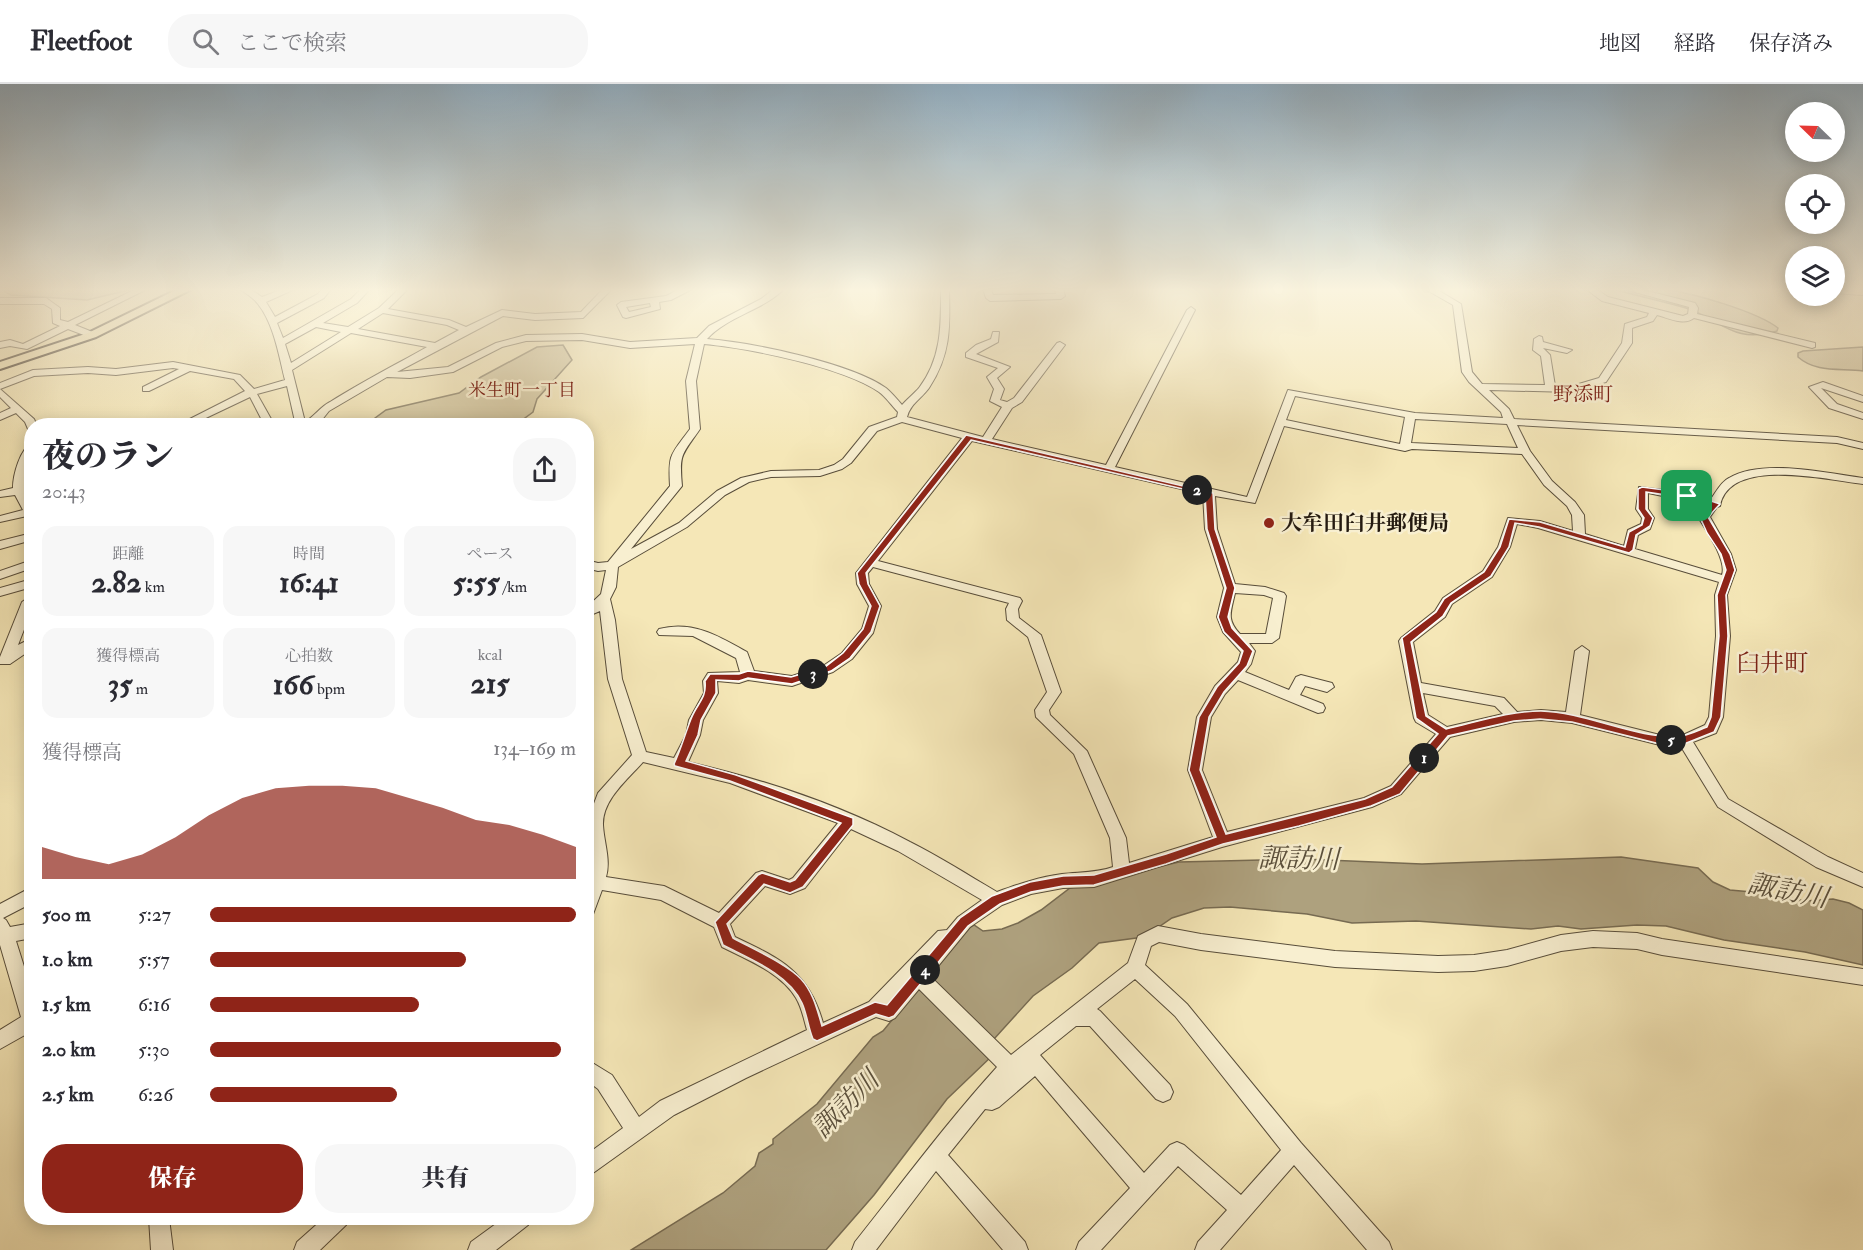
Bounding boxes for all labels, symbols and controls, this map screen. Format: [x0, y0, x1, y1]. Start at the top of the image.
search box [168, 14, 588, 68]
text: Fleetfoot [30, 24, 132, 59]
icon: search [189, 25, 222, 58]
text: ここで検索 [237, 29, 347, 57]
text: 地図 [1599, 30, 1641, 57]
text: 経路 [1674, 30, 1716, 57]
text: 保存済み [1749, 30, 1833, 57]
north arrow [1785, 102, 1845, 162]
map controls [1785, 102, 1845, 306]
button: locate [1785, 174, 1845, 234]
button: layers [1785, 246, 1845, 306]
district label: 米生町一丁目 [468, 379, 576, 402]
district label: 野添町 [1553, 382, 1613, 407]
text: 夜のラン [42, 436, 174, 477]
button: share [513, 438, 576, 501]
pin [1661, 470, 1712, 521]
pin: 2 [1182, 475, 1212, 505]
text: 20:43 [42, 479, 86, 504]
icon: arrive [1670, 479, 1703, 512]
text: 2 [1193, 480, 1201, 500]
place label: 大牟田臼井郵便局 [1281, 510, 1449, 537]
marker: 大牟田臼井郵便局 [1262, 516, 1276, 530]
text: 距離 [112, 544, 144, 564]
text: 時間 [293, 544, 325, 564]
text: ペース [466, 544, 514, 564]
text: 2.82 [91, 564, 141, 601]
text: 16:41 [279, 564, 339, 601]
text: 5:55 [453, 564, 500, 601]
text: km [141, 577, 165, 597]
text: /km [500, 577, 527, 597]
text: kcal [478, 645, 502, 665]
text: 獲得標高 [96, 646, 160, 666]
text: 心拍数 [285, 646, 333, 666]
district label: 臼井町 [1736, 648, 1808, 679]
pin: 3 [798, 659, 828, 689]
text: 3 [810, 664, 816, 684]
text: 215 [470, 665, 510, 702]
text: 35 [108, 666, 132, 703]
text: 166 [273, 666, 314, 703]
text: m [132, 679, 148, 699]
text: bpm [314, 679, 345, 699]
pin: 5 [1656, 725, 1686, 755]
text: 5 [1667, 730, 1675, 750]
text: 134–169 m [493, 736, 576, 761]
text: 獲得標高 [42, 740, 122, 765]
pin: 1 [1409, 743, 1439, 773]
text: 1 [1421, 748, 1427, 768]
water label: 諏訪川 [1258, 842, 1343, 876]
water label: 諏訪川 [1745, 867, 1834, 915]
text: 500 m [42, 902, 91, 927]
text: 5:27 [138, 902, 171, 927]
text: 1.0 km [42, 947, 93, 972]
text: 5:57 [138, 947, 170, 972]
pin: 4 [910, 955, 940, 985]
text: 4 [921, 960, 929, 980]
text: 1.5 km [42, 992, 91, 1017]
text: 6:16 [138, 992, 170, 1017]
text: 2.0 km [42, 1037, 96, 1062]
text: 5:30 [138, 1037, 170, 1062]
water label: 諏訪川 [806, 1062, 888, 1144]
text: 2.5 km [42, 1082, 94, 1107]
text: 6:26 [138, 1082, 173, 1107]
button: 保存 [42, 1144, 303, 1213]
button: 共有 [315, 1144, 576, 1213]

